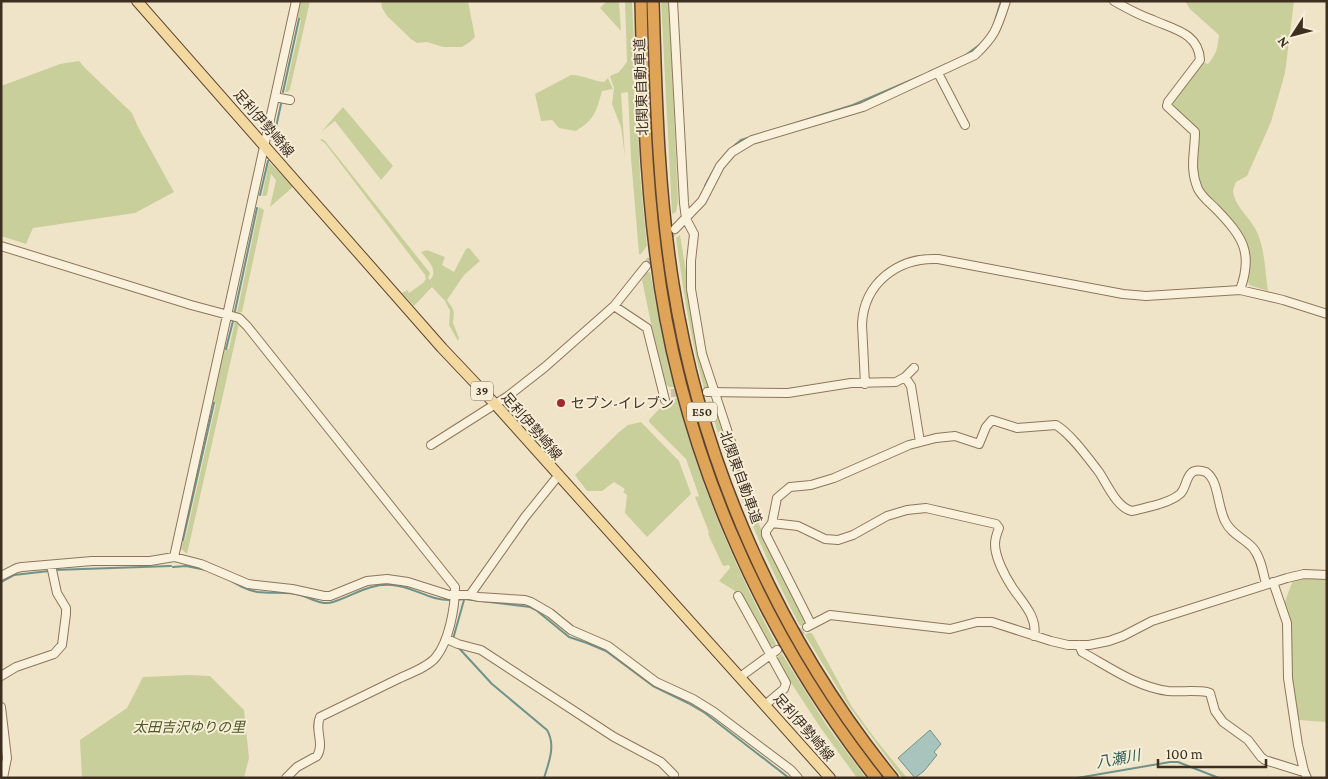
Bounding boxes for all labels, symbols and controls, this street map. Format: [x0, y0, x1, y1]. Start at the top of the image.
north arrow [1268, 10, 1318, 60]
text: N [1273, 34, 1292, 51]
street label: 北関東自動車道 [631, 38, 651, 136]
street label: 足利伊勢崎線 [230, 86, 298, 160]
road number: 39 [471, 382, 493, 401]
street label: 足利伊勢崎線 [498, 389, 566, 463]
place label: セブン-イレブン [571, 395, 674, 411]
marker: セブン-イレブン [555, 397, 567, 409]
road number: E50 [687, 402, 717, 422]
street label: 北関東自動車道 [717, 428, 765, 526]
street label: 足利伊勢崎線 [770, 690, 838, 764]
park label: 太田吉沢ゆりの里 [133, 719, 246, 735]
scale bar [1158, 736, 1266, 768]
text: 100 m [1166, 746, 1203, 762]
water label: 八瀬川 [1094, 747, 1144, 771]

